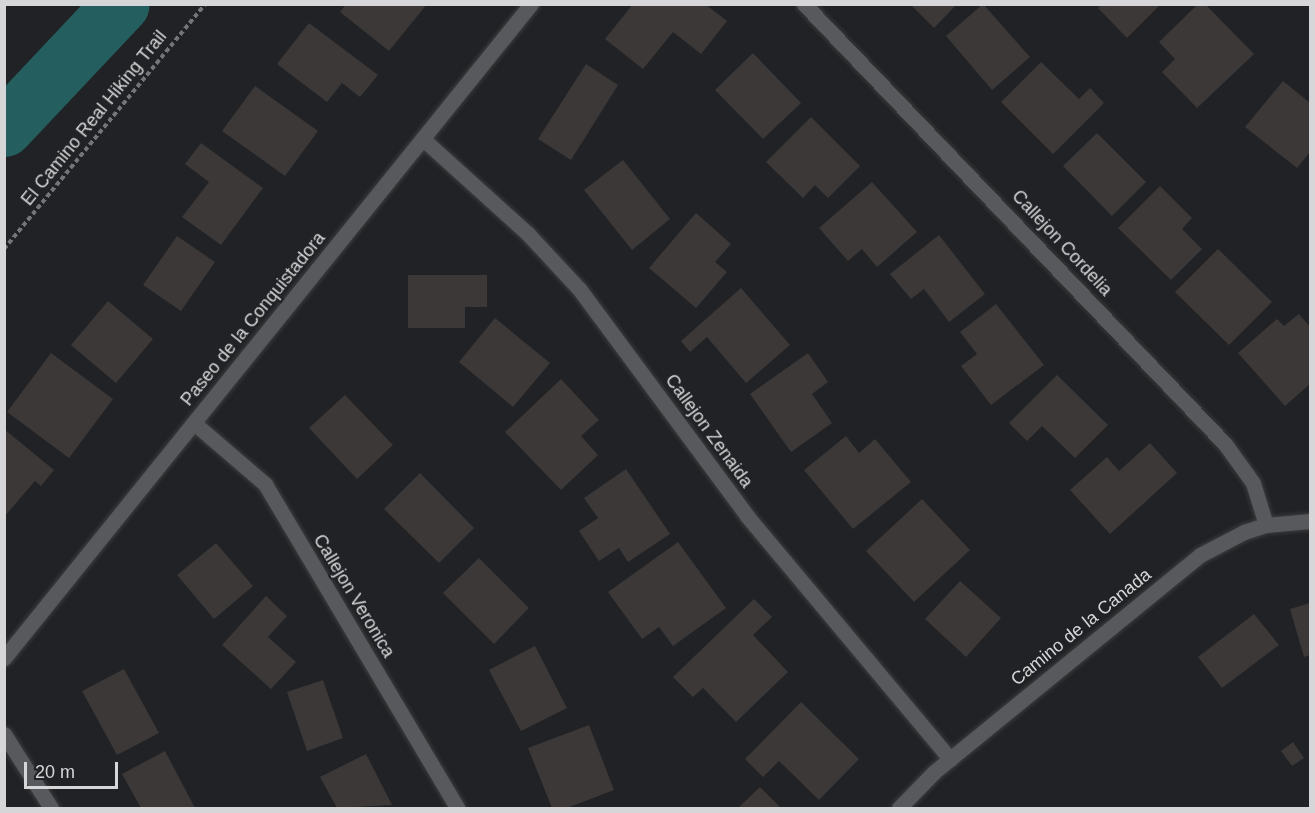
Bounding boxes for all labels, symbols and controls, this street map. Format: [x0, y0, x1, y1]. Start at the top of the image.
street label: El Camino Real Hiking Trail [17, 26, 171, 210]
street label: Callejon Cordelia [1007, 186, 1117, 300]
street label: Paseo de la Conquistadora [176, 228, 330, 410]
street label: Callejon Zenaida [661, 370, 757, 492]
street label: Callejon Veronica [309, 530, 399, 662]
street label: Camino de la Canada [1007, 564, 1155, 690]
scale bar [27, 750, 122, 788]
text: 20 m [35, 762, 75, 782]

